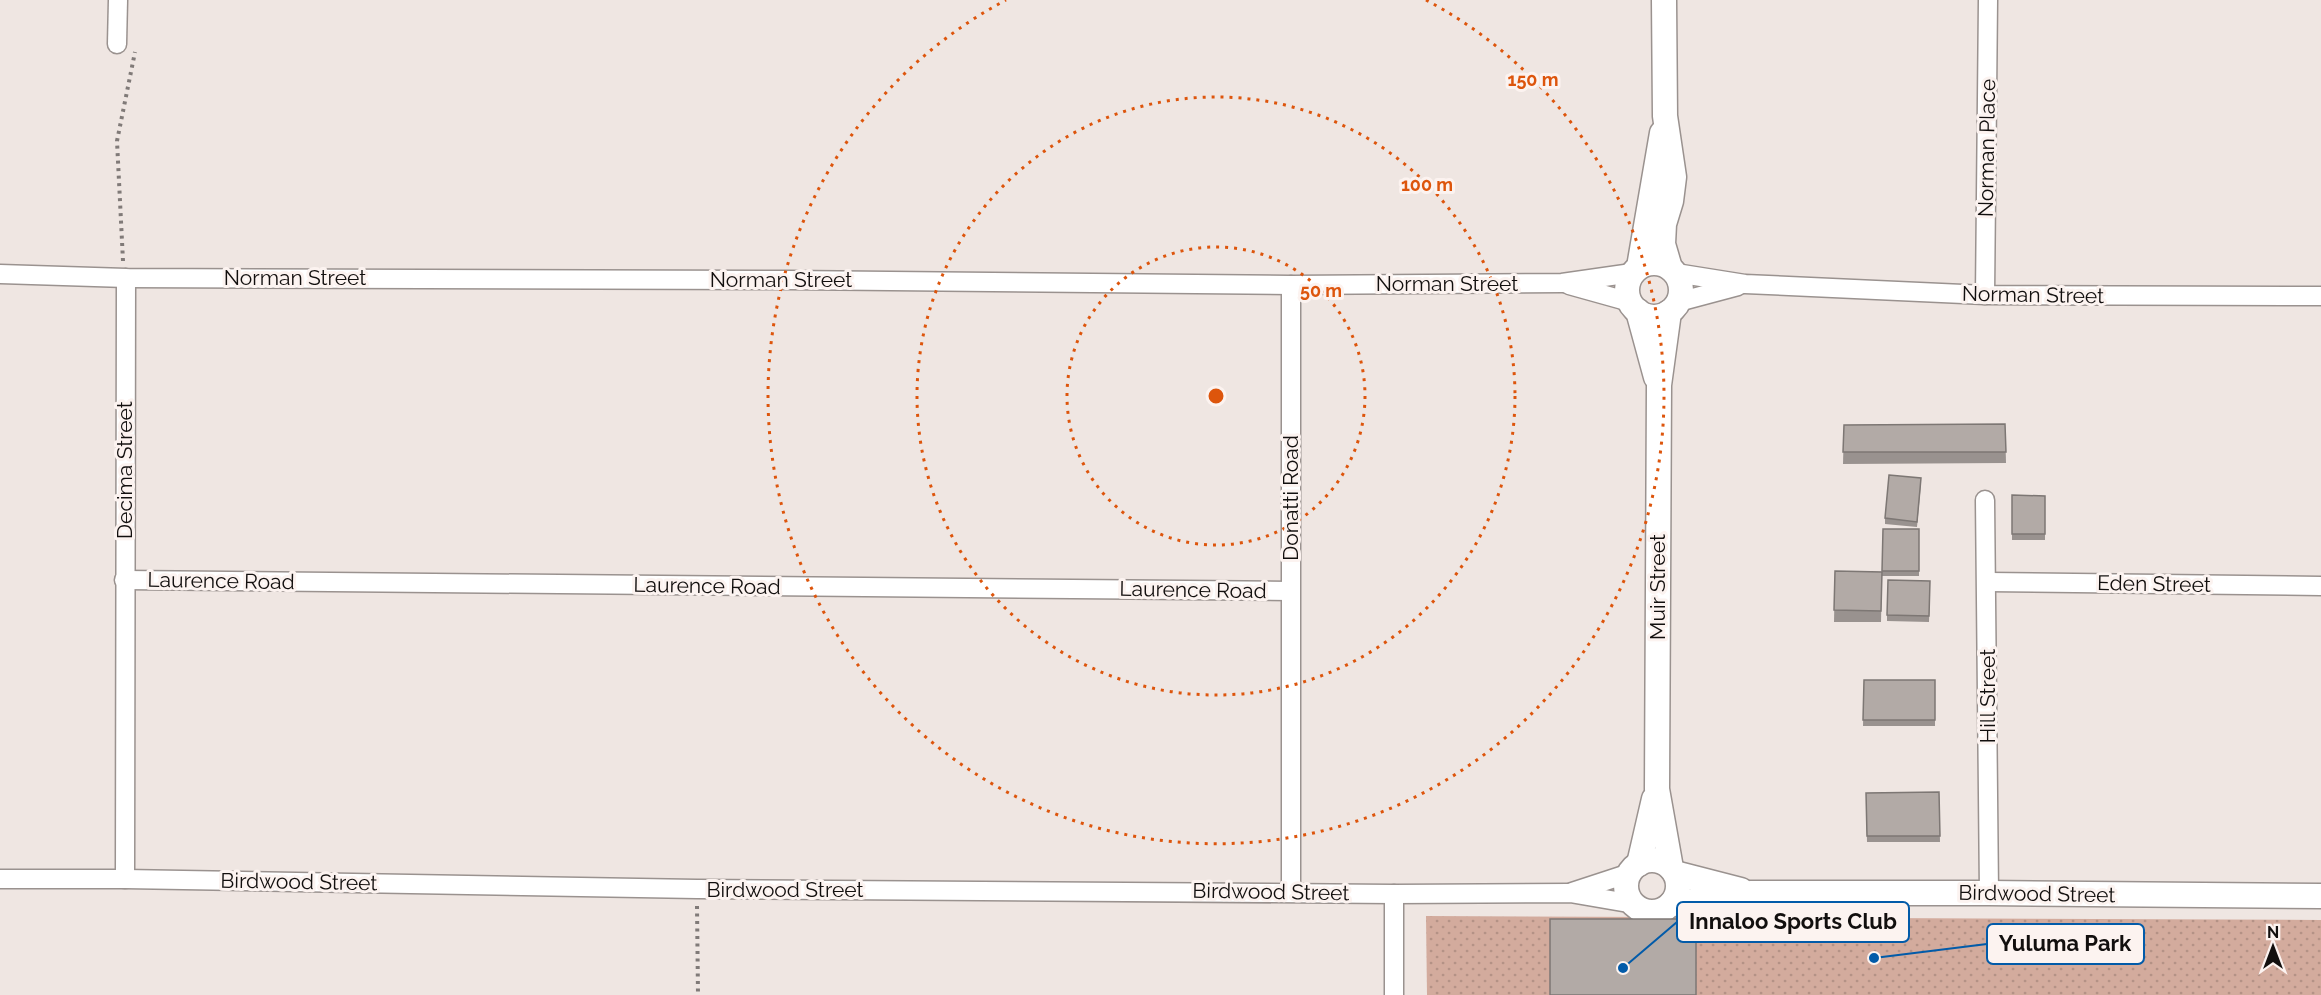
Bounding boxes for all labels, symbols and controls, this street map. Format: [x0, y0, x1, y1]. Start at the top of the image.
text: 150 m [1508, 69, 1559, 90]
street label: Norman Place [1973, 79, 2000, 217]
text: 100 m [1401, 174, 1453, 195]
street label: Norman Street [224, 265, 366, 290]
street label: Norman Street [710, 267, 852, 292]
street label: Norman Street [1376, 271, 1518, 296]
text: 50 m [1300, 280, 1342, 301]
street label: Norman Street [1962, 281, 2104, 308]
centre of rings [1206, 386, 1226, 406]
street label: Decima Street [112, 401, 137, 539]
street label: Donatti Road [1278, 435, 1303, 561]
street label: Muir Street [1645, 534, 1670, 640]
street label: Laurence Road [147, 567, 295, 594]
street label: Eden Street [2097, 570, 2211, 597]
street label: Laurence Road [633, 572, 781, 599]
street label: Laurence Road [1119, 576, 1267, 603]
street label: Hill Street [1975, 649, 2000, 743]
street label: Birdwood Street [220, 868, 378, 895]
street label: Birdwood Street [706, 877, 864, 902]
street label: Birdwood Street [1192, 878, 1350, 905]
street label: Birdwood Street [1958, 880, 2116, 907]
callout: Innaloo Sports Club [1677, 902, 1909, 942]
text: Innaloo Sports Club [1689, 908, 1897, 934]
north arrow [2243, 917, 2303, 977]
text: N [2267, 923, 2279, 942]
callout: Yuluma Park [1987, 924, 2144, 964]
text: Yuluma Park [1999, 930, 2132, 956]

